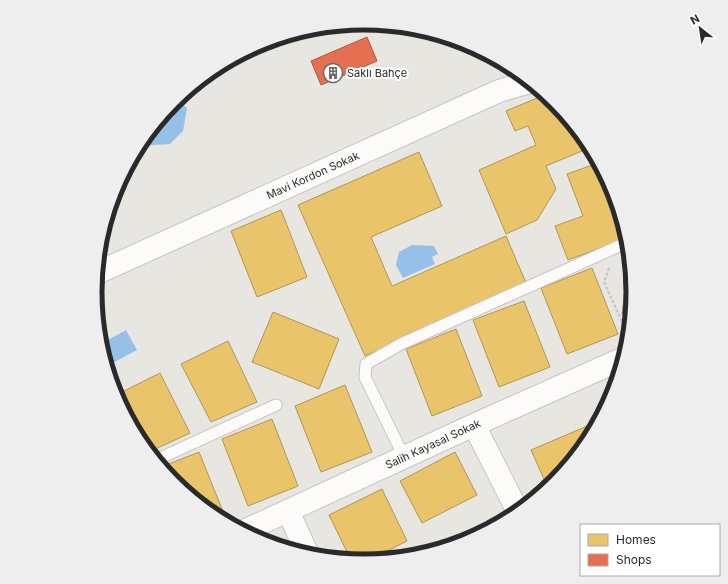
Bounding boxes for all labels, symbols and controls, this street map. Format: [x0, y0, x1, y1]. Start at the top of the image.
north arrow [680, 8, 720, 48]
text: N [688, 11, 702, 27]
building icon: Saklı Bahçe [322, 62, 344, 84]
place label: Saklı Bahçe [347, 66, 407, 80]
street label: Mavi Kordon Sokak [264, 148, 362, 202]
street label: Salih Kayasal Sokak [383, 416, 483, 472]
legend [580, 524, 720, 576]
text: Homes [616, 532, 656, 547]
text: Shops [616, 552, 652, 567]

